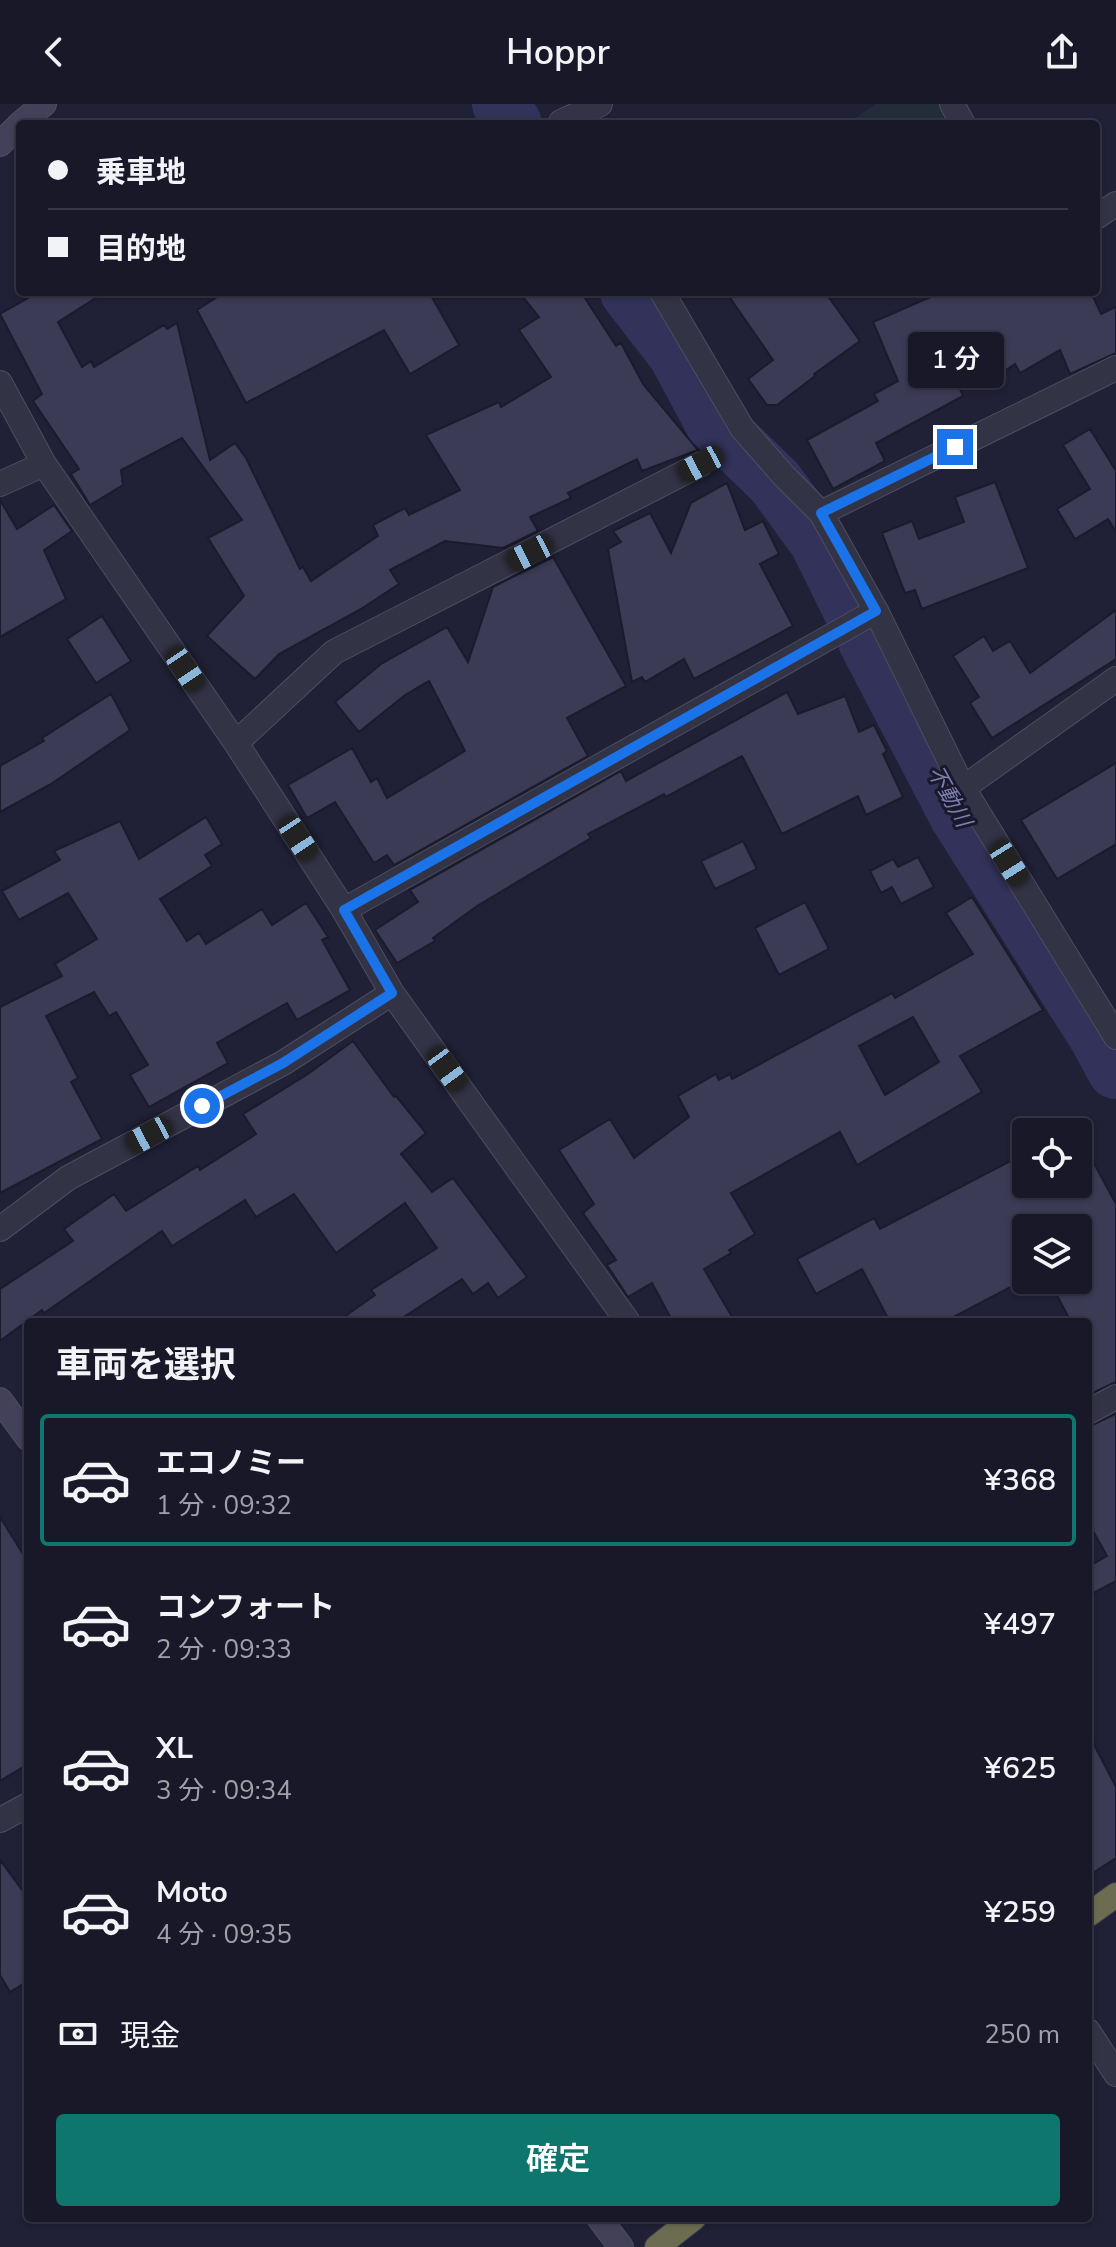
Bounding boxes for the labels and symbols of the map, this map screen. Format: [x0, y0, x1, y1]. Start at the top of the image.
callout: 1 分 [907, 331, 1003, 387]
route end [937, 429, 973, 465]
car [674, 442, 728, 486]
car [503, 531, 557, 575]
car [162, 642, 208, 696]
water label: 不動川 [920, 760, 979, 834]
car [275, 811, 321, 865]
car [986, 836, 1032, 890]
car [423, 1043, 471, 1095]
route start [184, 1088, 220, 1124]
car [122, 1113, 176, 1157]

